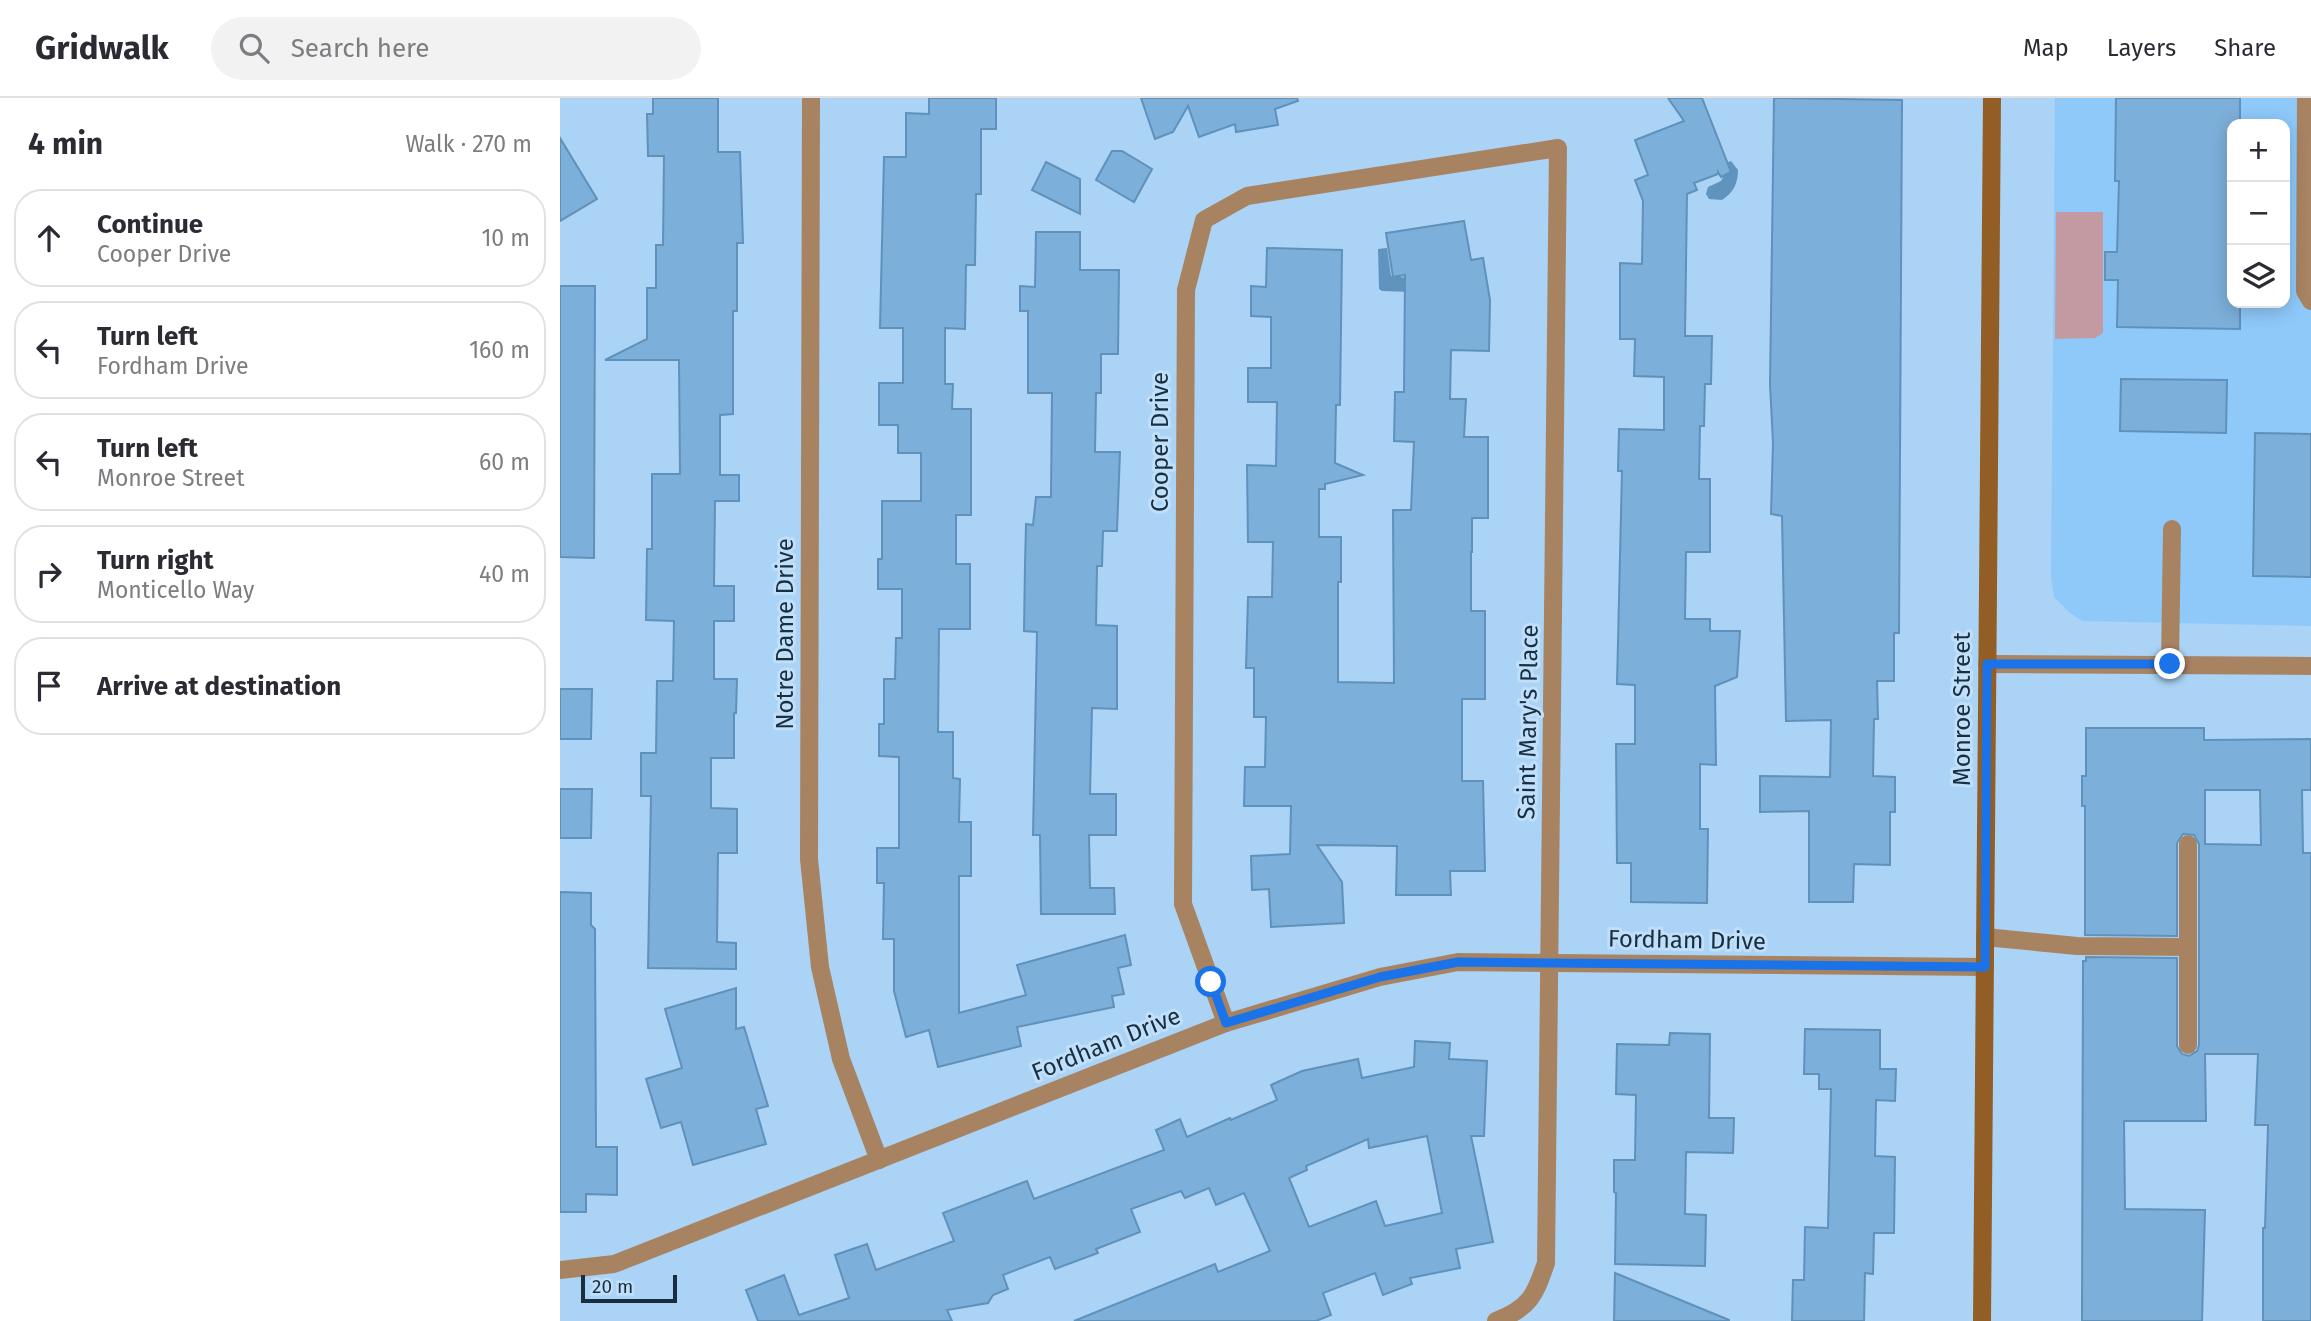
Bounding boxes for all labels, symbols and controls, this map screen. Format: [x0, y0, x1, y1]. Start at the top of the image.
search box [211, 17, 701, 80]
text: Gridwalk [35, 28, 169, 68]
icon: search [235, 29, 273, 67]
text: Search here [291, 33, 430, 64]
text: Map [2023, 34, 2069, 62]
text: Layers [2107, 34, 2176, 62]
text: Share [2214, 34, 2276, 62]
map controls [2227, 119, 2290, 308]
button: + [2227, 119, 2290, 182]
text: 4 min [28, 126, 103, 162]
text: Walk · 270 m [405, 130, 532, 158]
button: − [2227, 182, 2290, 245]
text: Continue [97, 209, 203, 240]
icon: ahead [30, 219, 68, 257]
text: 10 m [481, 224, 530, 252]
text: Cooper Drive [97, 240, 231, 268]
button: layers [2227, 245, 2290, 308]
text: Turn left [97, 321, 198, 352]
icon: left [30, 331, 68, 369]
text: 160 m [469, 336, 530, 364]
text: Fordham Drive [97, 352, 249, 380]
street label: Cooper Drive [1146, 372, 1174, 512]
text: Turn left [97, 433, 198, 464]
icon: left [30, 443, 68, 481]
text: 60 m [479, 448, 530, 476]
text: Monroe Street [97, 464, 244, 492]
street label: Notre Dame Drive [771, 538, 799, 730]
text: Turn right [97, 545, 214, 576]
icon: right [30, 555, 68, 593]
text: 40 m [479, 560, 530, 588]
text: Monticello Way [97, 576, 254, 604]
street label: Saint Mary's Place [1512, 624, 1544, 820]
street label: Monroe Street [1948, 632, 1976, 786]
route end [2154, 648, 2185, 679]
icon: arrive [30, 667, 68, 705]
text: Arrive at destination [97, 671, 341, 702]
street label: Fordham Drive [1608, 925, 1766, 955]
route start [1195, 966, 1226, 997]
street label: Fordham Drive [1027, 1001, 1185, 1087]
scale bar [581, 1272, 677, 1304]
text: 20 m [592, 1275, 633, 1298]

